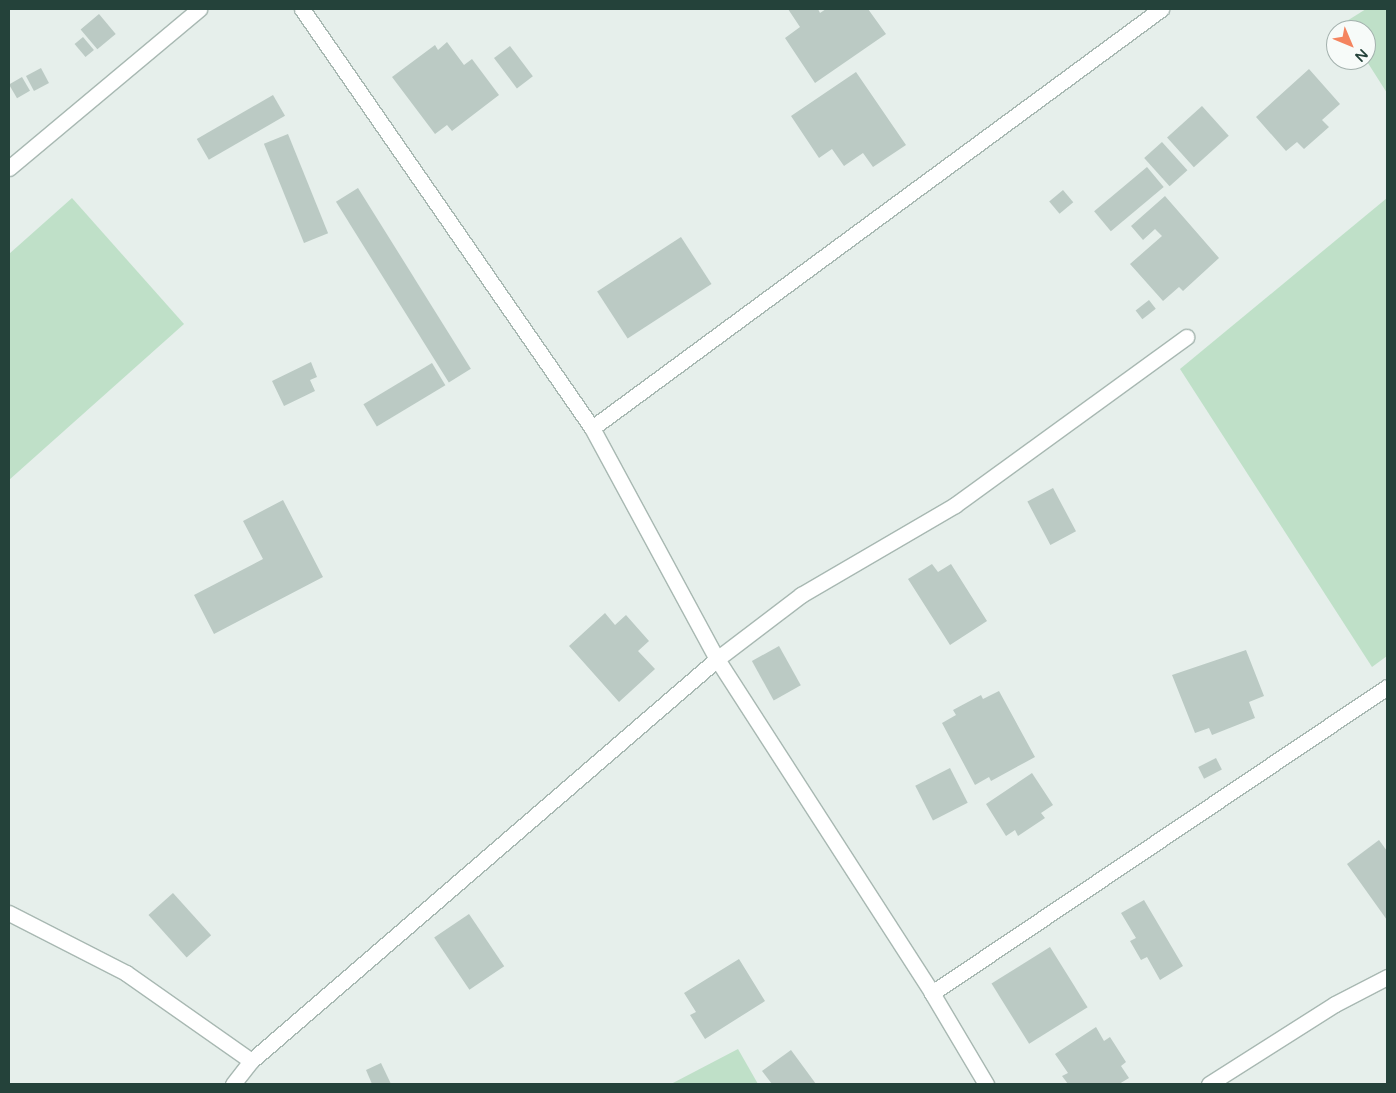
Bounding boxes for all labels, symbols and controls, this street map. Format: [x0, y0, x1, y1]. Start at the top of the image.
north arrow [1326, 20, 1376, 70]
text: N [1351, 45, 1371, 65]

